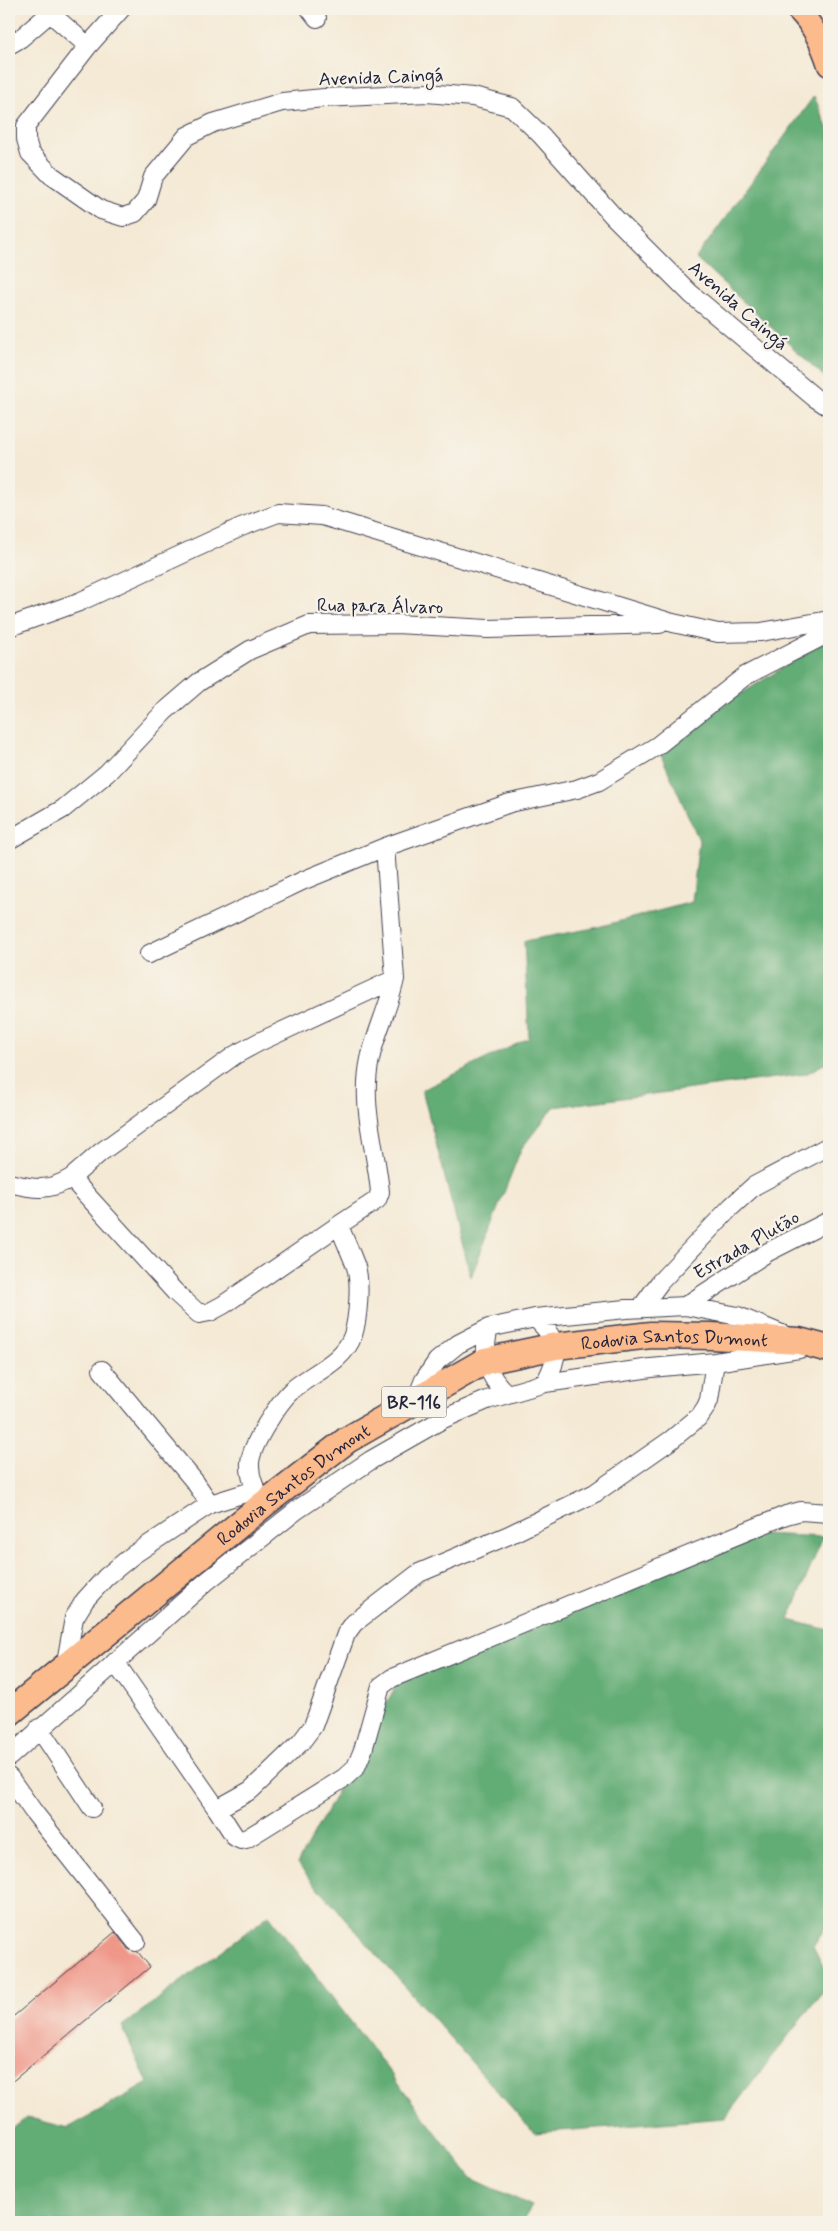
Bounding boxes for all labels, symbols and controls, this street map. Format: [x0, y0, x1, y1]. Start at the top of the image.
street label: Avenida Caingá [318, 63, 444, 94]
street label: Avenida Caingá [681, 256, 793, 358]
street label: Rua para Álvaro [317, 592, 443, 620]
street label: Estrada Plutão [689, 1205, 804, 1286]
street label: Rodovia Santos Dumont [580, 1324, 769, 1357]
road number: BR-116 [382, 1386, 446, 1418]
street label: Rodovia Santos Dumont [212, 1418, 375, 1552]

